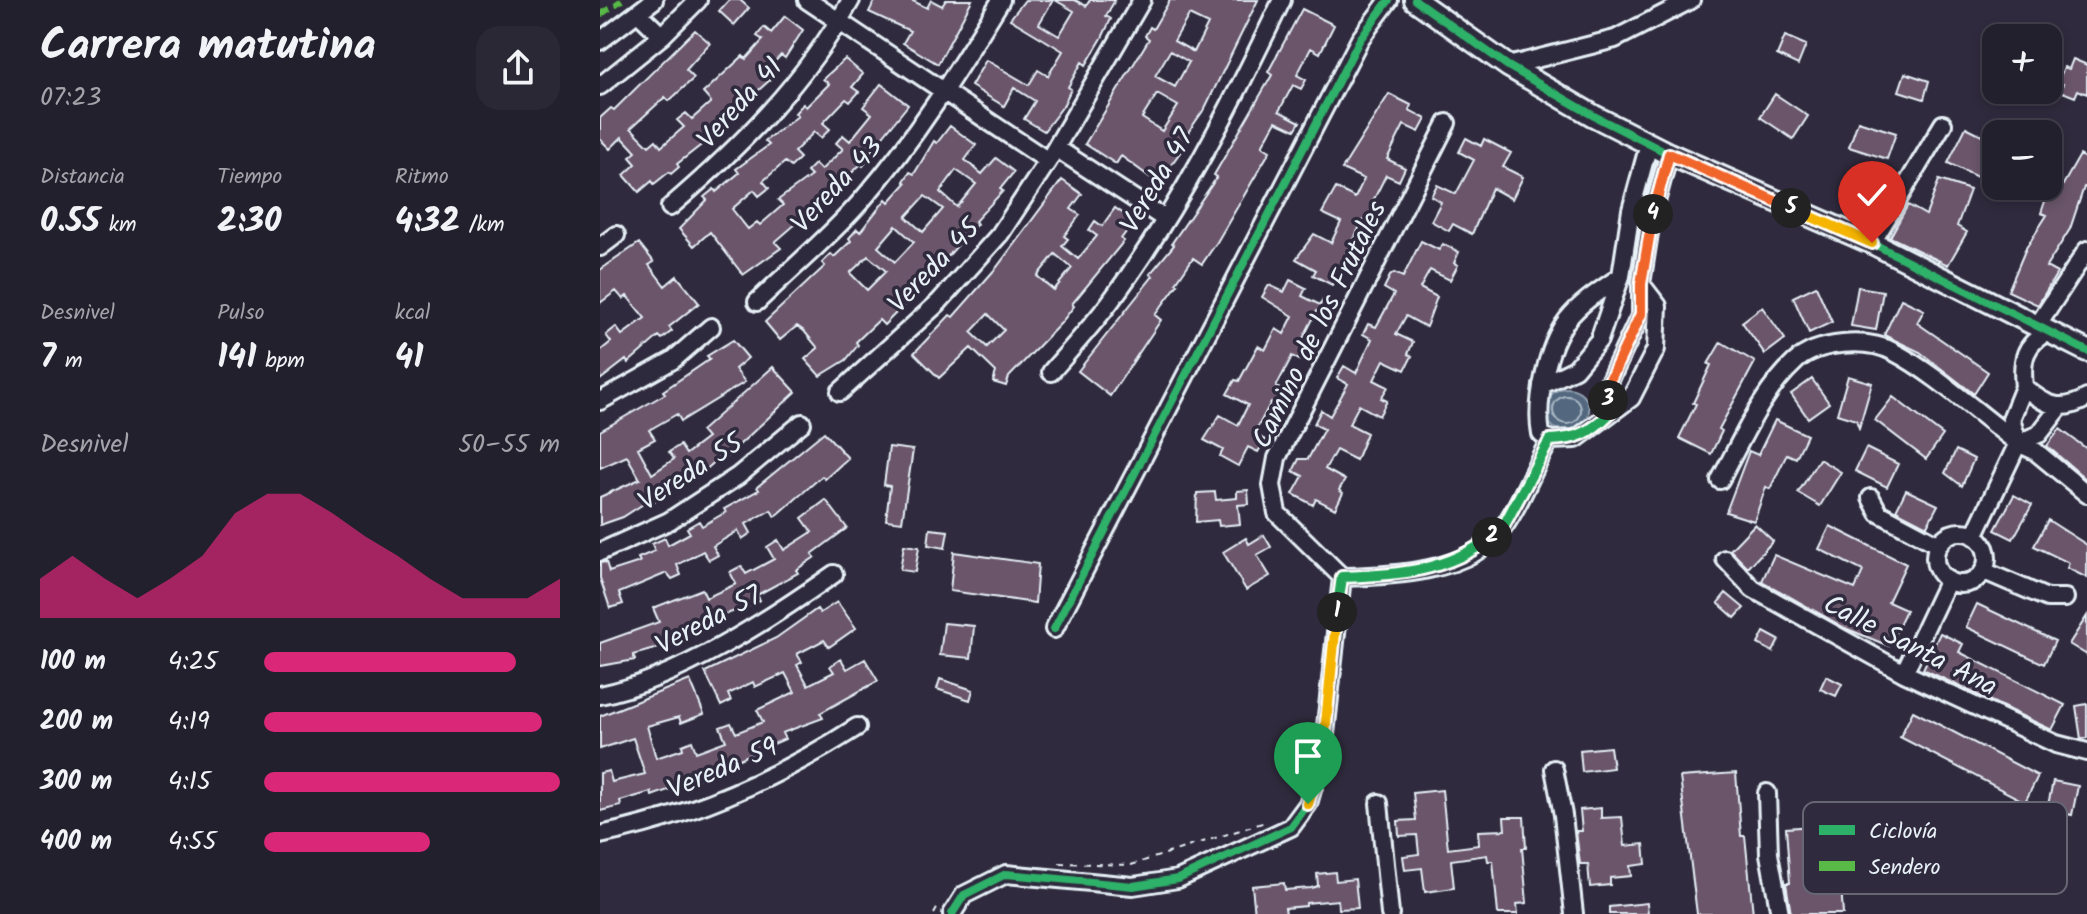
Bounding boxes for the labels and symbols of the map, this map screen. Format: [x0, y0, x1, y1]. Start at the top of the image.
street label: Vereda 41 [687, 47, 795, 160]
street label: Vereda 47 [1109, 119, 1208, 243]
street label: Vereda 43 [781, 127, 895, 245]
pin [1838, 161, 1906, 243]
pin: 5 [1771, 188, 1811, 228]
street label: Camino de los Frutales [1241, 193, 1400, 457]
pin: 4 [1633, 194, 1673, 234]
street label: Vereda 45 [878, 207, 993, 325]
pin: 3 [1588, 380, 1628, 420]
street label: Vereda 55 [630, 421, 755, 524]
pin: 2 [1472, 517, 1512, 557]
street label: Vereda 57 [648, 574, 772, 668]
street label: Calle Santa Ana [1815, 583, 2005, 710]
pin: 1 [1317, 592, 1357, 632]
pin [1274, 722, 1342, 804]
street label: Vereda 59 [661, 726, 786, 813]
legend [1803, 802, 2067, 894]
text: Ciclovía [1869, 815, 1937, 850]
text: Sendero [1869, 851, 1940, 886]

